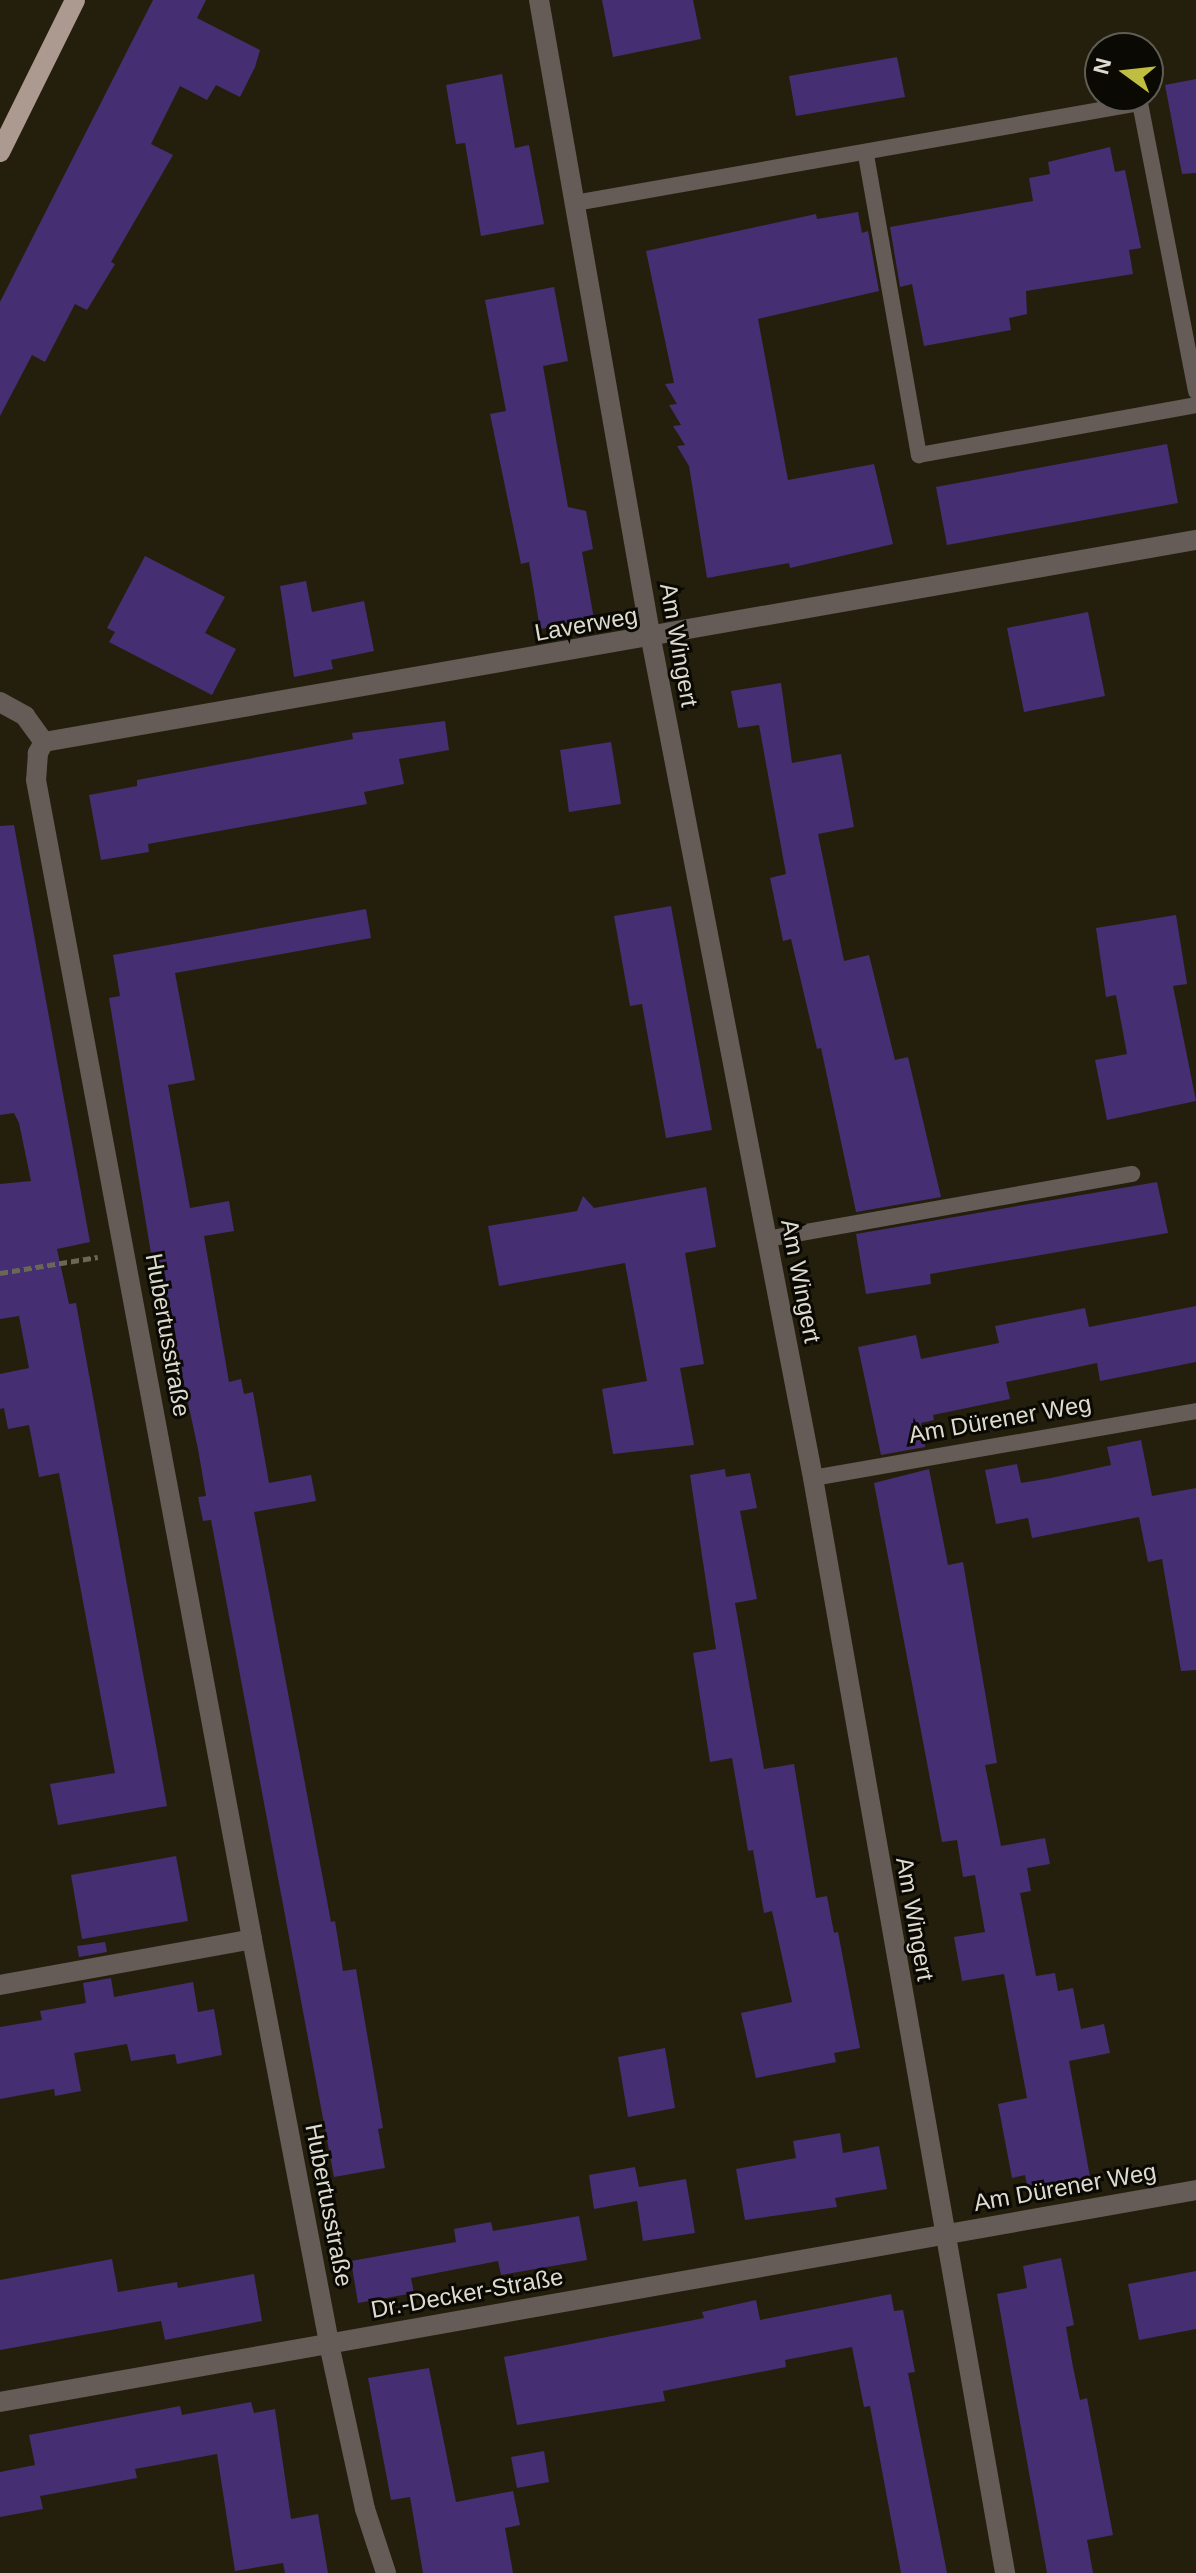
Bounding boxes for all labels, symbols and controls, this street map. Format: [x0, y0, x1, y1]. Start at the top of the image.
north arrow [1084, 32, 1164, 112]
text: N [1088, 55, 1116, 77]
street label: Am Wingert [654, 581, 704, 709]
street label: Laverweg [532, 601, 640, 647]
street label: Am Wingert [775, 1217, 827, 1345]
street label: Hubertusstraße [139, 1251, 197, 1419]
street label: Am Dürener Weg [906, 1389, 1094, 1449]
street label: Am Wingert [890, 1855, 940, 1983]
street label: Hubertusstraße [299, 2121, 359, 2289]
street label: Am Dürener Weg [971, 2157, 1159, 2217]
street label: Dr.-Decker-Straße [369, 2262, 565, 2324]

